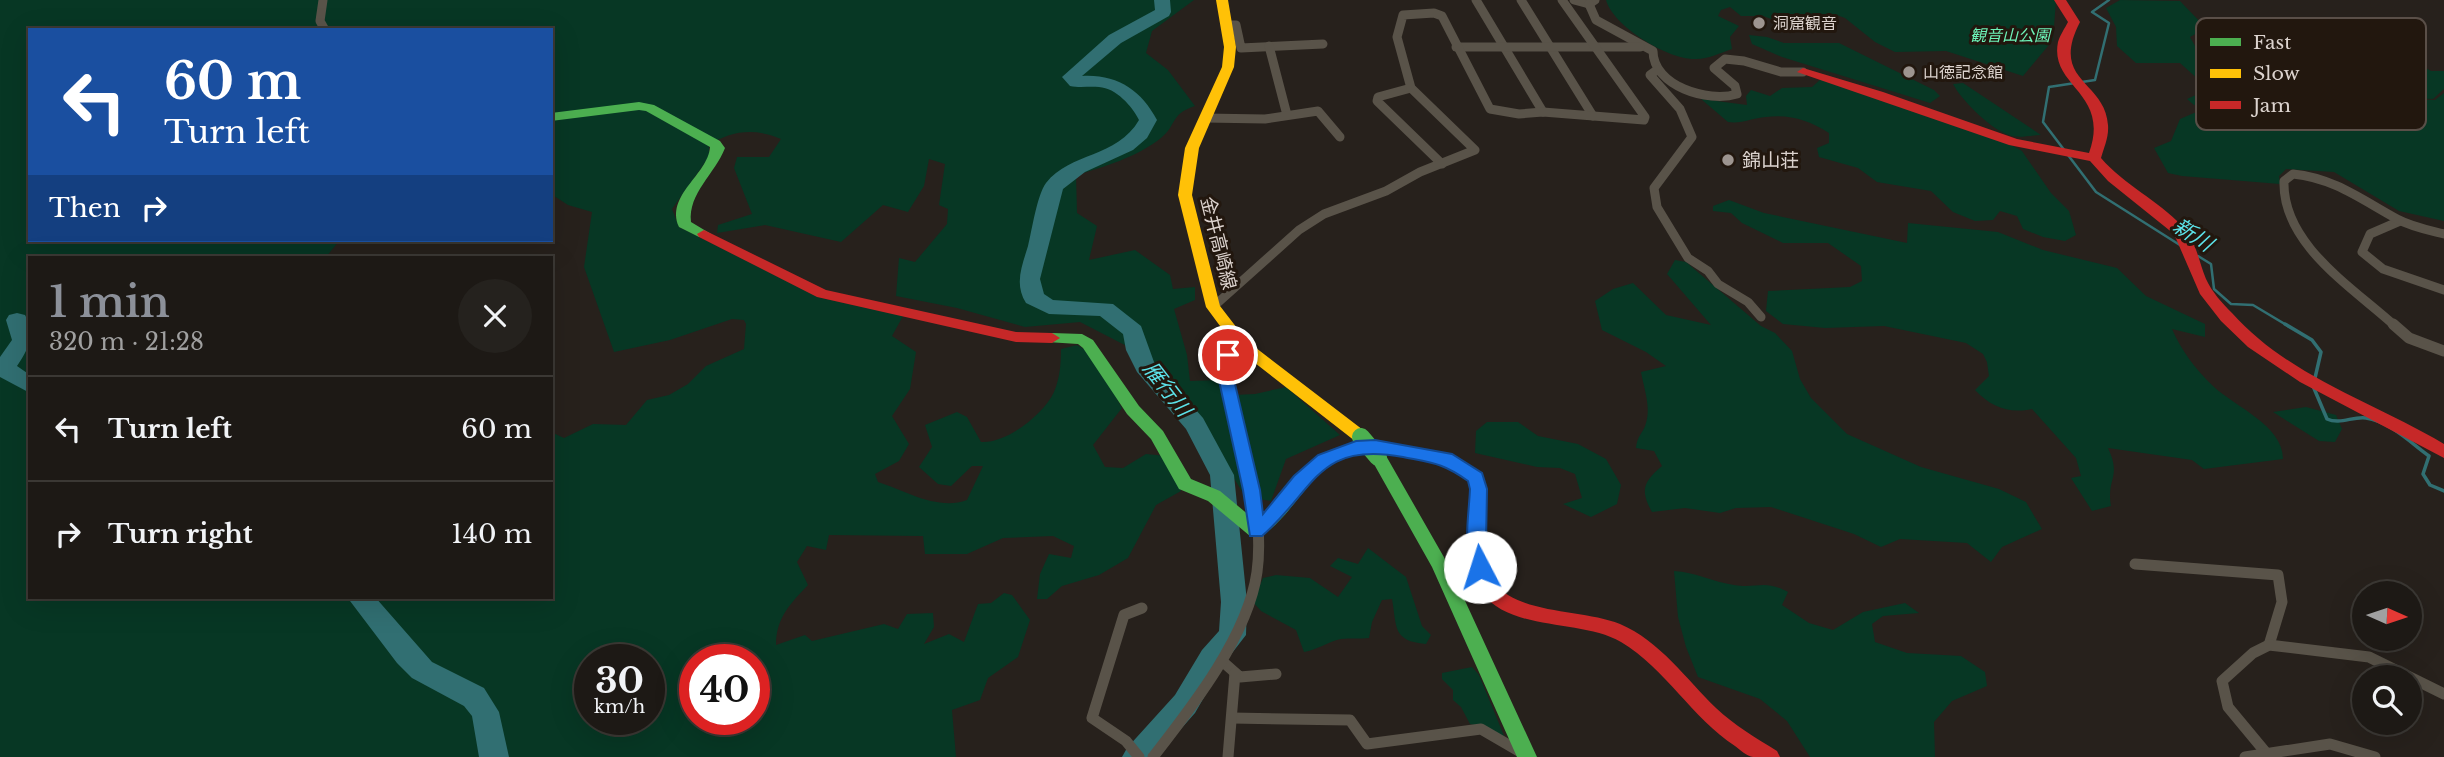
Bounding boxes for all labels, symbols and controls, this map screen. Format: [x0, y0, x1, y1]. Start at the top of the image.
place label: 洞窟観音 [1773, 13, 1837, 33]
marker: 洞窟観音 [1751, 15, 1767, 31]
legend [2196, 18, 2426, 130]
park label: 観音山公園 [1970, 25, 2052, 45]
text: Fast [2253, 31, 2292, 54]
text: 60 m [164, 51, 301, 112]
icon: left [49, 56, 140, 147]
place label: 山徳記念館 [1923, 62, 2003, 82]
text: Slow [2253, 62, 2300, 85]
marker: 山徳記念館 [1901, 64, 1917, 80]
text: Jam [2250, 94, 2291, 117]
text: Turn left [164, 112, 310, 152]
place label: 錦山荘 [1742, 149, 1799, 172]
marker: 錦山荘 [1720, 152, 1736, 168]
icon: right [135, 189, 173, 227]
text: Then [49, 192, 121, 224]
street label: 金井高崎線 [1196, 194, 1241, 292]
water label: 新川 [2168, 213, 2219, 258]
text: 1 min [49, 276, 170, 328]
button: close [458, 279, 532, 353]
pin [1198, 325, 1258, 385]
text: 320 m · 21:28 [49, 328, 204, 356]
icon: arrive [1209, 336, 1247, 374]
water label: 雁行川 [1137, 356, 1198, 423]
icon: left [49, 410, 87, 448]
text: Turn left [108, 413, 232, 445]
text: 60 m [461, 413, 532, 445]
icon: right [49, 515, 87, 553]
text: Turn right [108, 518, 253, 550]
text: 140 m [451, 518, 532, 550]
position arrow [1443, 530, 1517, 604]
north arrow [2352, 581, 2422, 651]
map controls [2352, 581, 2422, 735]
speed limit sign: 40 [679, 644, 770, 735]
text: 30 [595, 659, 644, 702]
button: search [2352, 665, 2422, 735]
text: km/h [594, 696, 645, 718]

